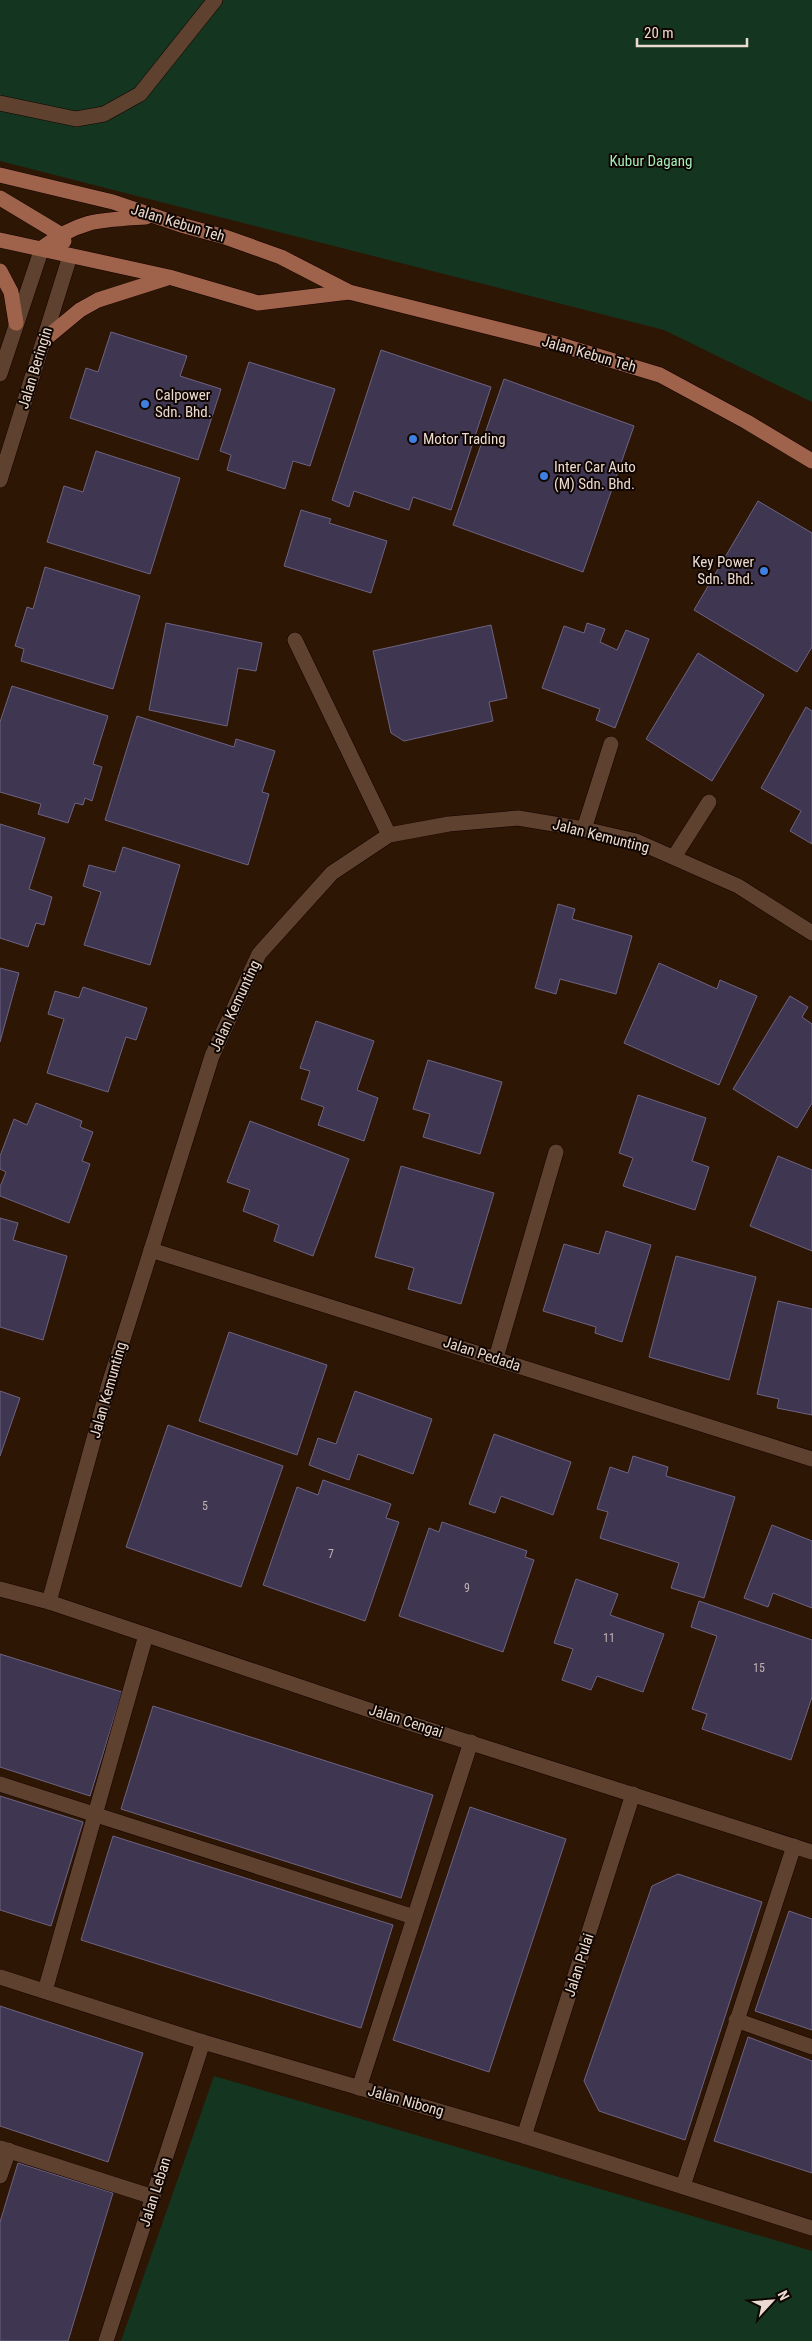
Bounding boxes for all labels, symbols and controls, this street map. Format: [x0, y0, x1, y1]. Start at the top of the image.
scale bar [637, 15, 747, 47]
text: 20 m [644, 24, 674, 42]
park label: Kubur Dagang [610, 152, 692, 170]
street label: Jalan Kebun Teh [129, 200, 227, 246]
street label: Jalan Beringin [14, 325, 56, 411]
street label: Jalan Kebun Teh [540, 332, 638, 376]
place label: Calpower Sdn. Bhd. [155, 386, 212, 421]
marker: Calpower Sdn. Bhd. [139, 398, 151, 410]
place label: Motor Trading [423, 430, 506, 448]
marker: Motor Trading [407, 433, 419, 445]
place label: Inter Car Auto (M) Sdn. Bhd. [554, 458, 636, 493]
marker: Inter Car Auto (M) Sdn. Bhd. [538, 470, 550, 482]
place label: Key Power Sdn. Bhd. [692, 553, 754, 588]
marker: Key Power Sdn. Bhd. [758, 565, 770, 577]
street label: Jalan Kemunting [551, 815, 651, 857]
street label: Jalan Kemunting [206, 957, 264, 1055]
street label: Jalan Pedada [441, 1333, 523, 1375]
street label: Jalan Kemunting [86, 1340, 130, 1440]
house number: 5 [202, 1499, 208, 1513]
house number: 7 [328, 1547, 334, 1561]
house number: 9 [464, 1581, 470, 1595]
house number: 11 [603, 1631, 615, 1645]
house number: 15 [753, 1661, 765, 1675]
street label: Jalan Cengai [367, 1701, 445, 1741]
street label: Jalan Pulai [560, 1931, 598, 1999]
street label: Jalan Nibong [366, 2082, 446, 2120]
street label: Jalan Leban [135, 2155, 175, 2229]
north arrow [747, 2276, 797, 2326]
text: N [775, 2288, 793, 2303]

